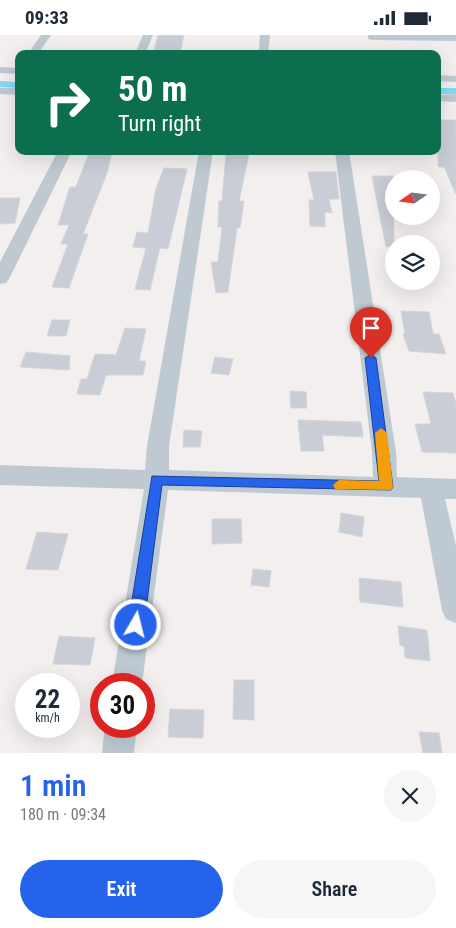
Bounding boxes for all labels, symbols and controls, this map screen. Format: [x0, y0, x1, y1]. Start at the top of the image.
text: 09:33 [25, 6, 69, 29]
text: 50 m [118, 69, 187, 110]
icon: right [35, 70, 100, 135]
text: Turn right [118, 111, 201, 136]
north arrow [385, 170, 440, 225]
map controls [385, 170, 440, 290]
button: layers [385, 235, 440, 290]
pin [350, 307, 392, 358]
icon: arrive [357, 314, 385, 342]
position arrow [109, 598, 161, 650]
speed limit sign: 30 [90, 673, 155, 738]
text: 22 [35, 685, 60, 714]
text: km/h [35, 711, 60, 725]
text: 1 min [20, 768, 86, 803]
button: close [384, 770, 436, 822]
text: 180 m · 09:34 [20, 805, 106, 824]
button: Exit [20, 860, 223, 918]
button: Share [233, 860, 436, 918]

